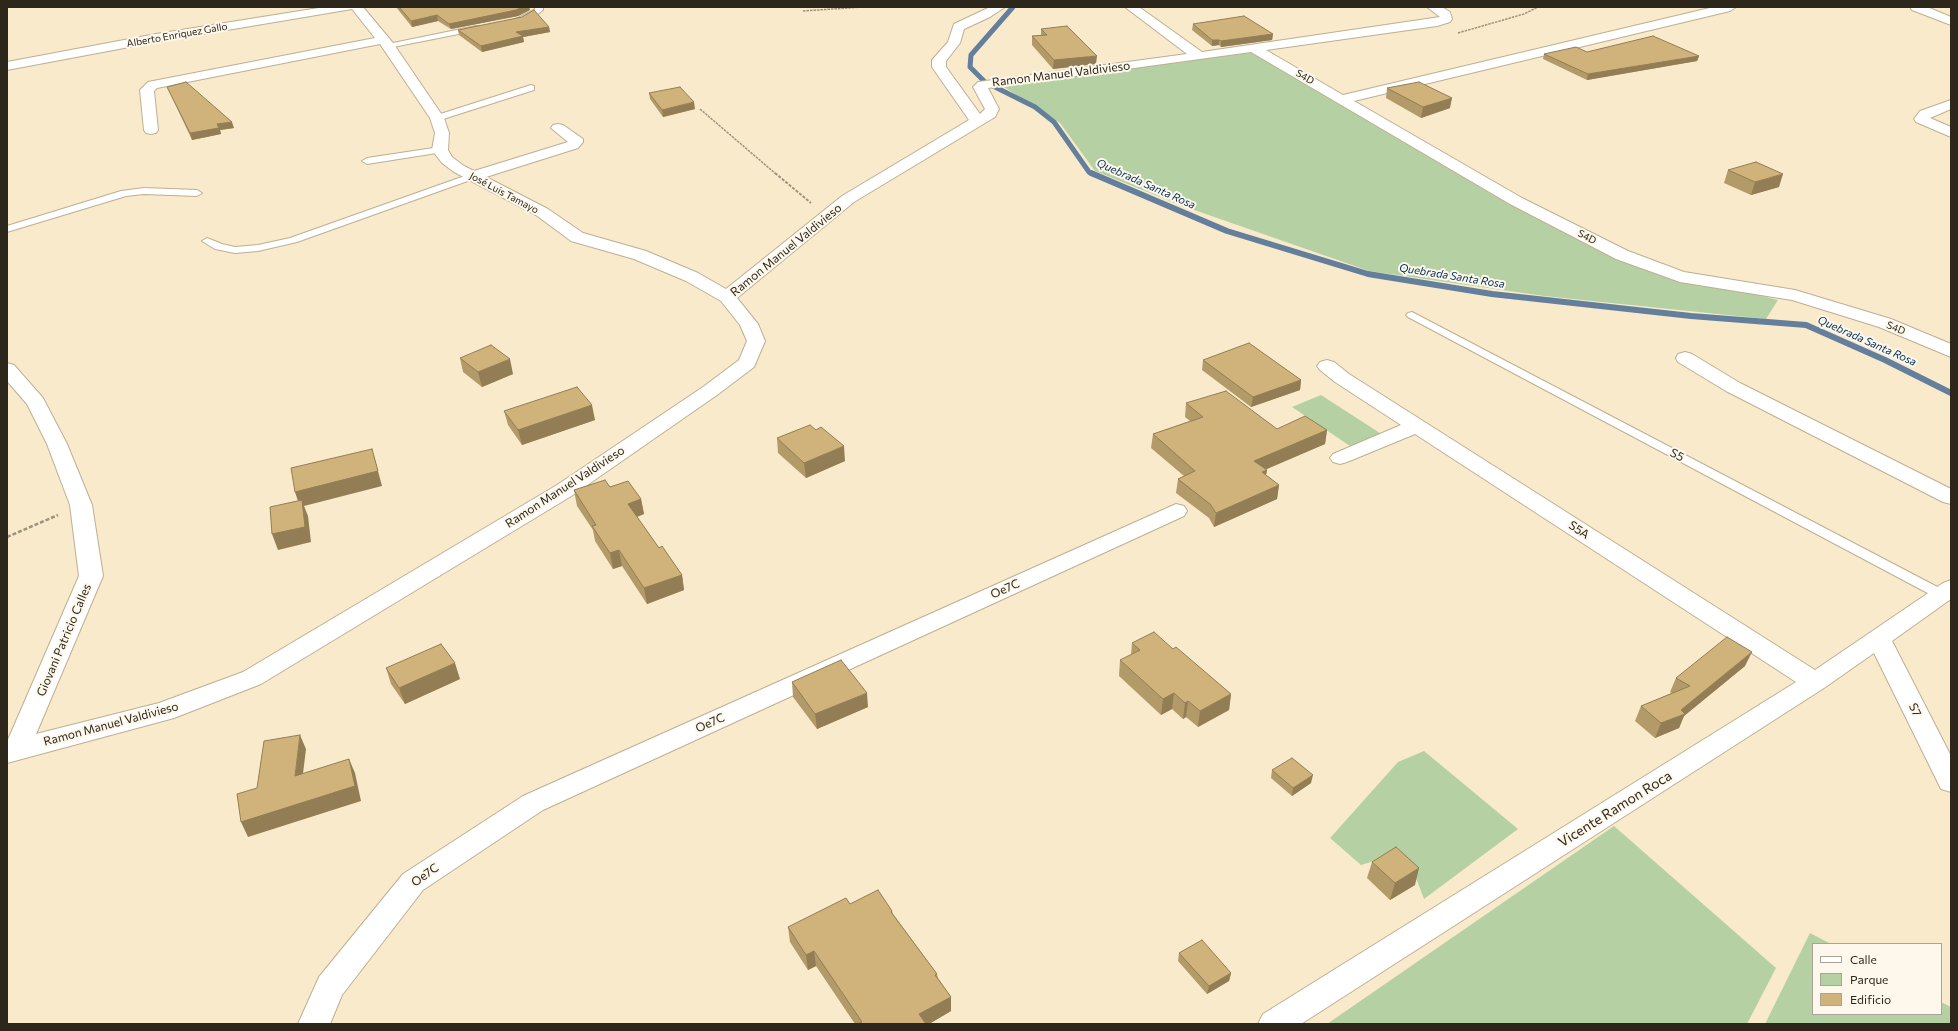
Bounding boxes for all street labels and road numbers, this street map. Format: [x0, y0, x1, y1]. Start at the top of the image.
street label: Alberto Enriquez Gallo [126, 20, 228, 50]
street label: Ramon Manuel Valdivieso [991, 58, 1131, 90]
street label: S4D [1294, 67, 1316, 87]
street label: José Luis Tamayo [467, 170, 541, 216]
street label: Ramon Manuel Valdivieso [727, 201, 845, 299]
street label: S4D [1576, 227, 1598, 247]
street label: S4D [1885, 319, 1907, 337]
street label: Ramon Manuel Valdivieso [503, 443, 627, 531]
street label: S5 [1667, 445, 1687, 465]
street label: S5A [1566, 518, 1592, 542]
street label: Oe7C [988, 576, 1022, 602]
street label: Giovani Patricio Calles [34, 582, 94, 698]
street label: Ramon Manuel Valdivieso [42, 699, 180, 749]
street label: S7 [1906, 701, 1924, 719]
street label: Oe7C [693, 710, 727, 736]
street label: Vicente Ramon Roca [1555, 767, 1675, 851]
street label: Oe7C [409, 860, 441, 890]

